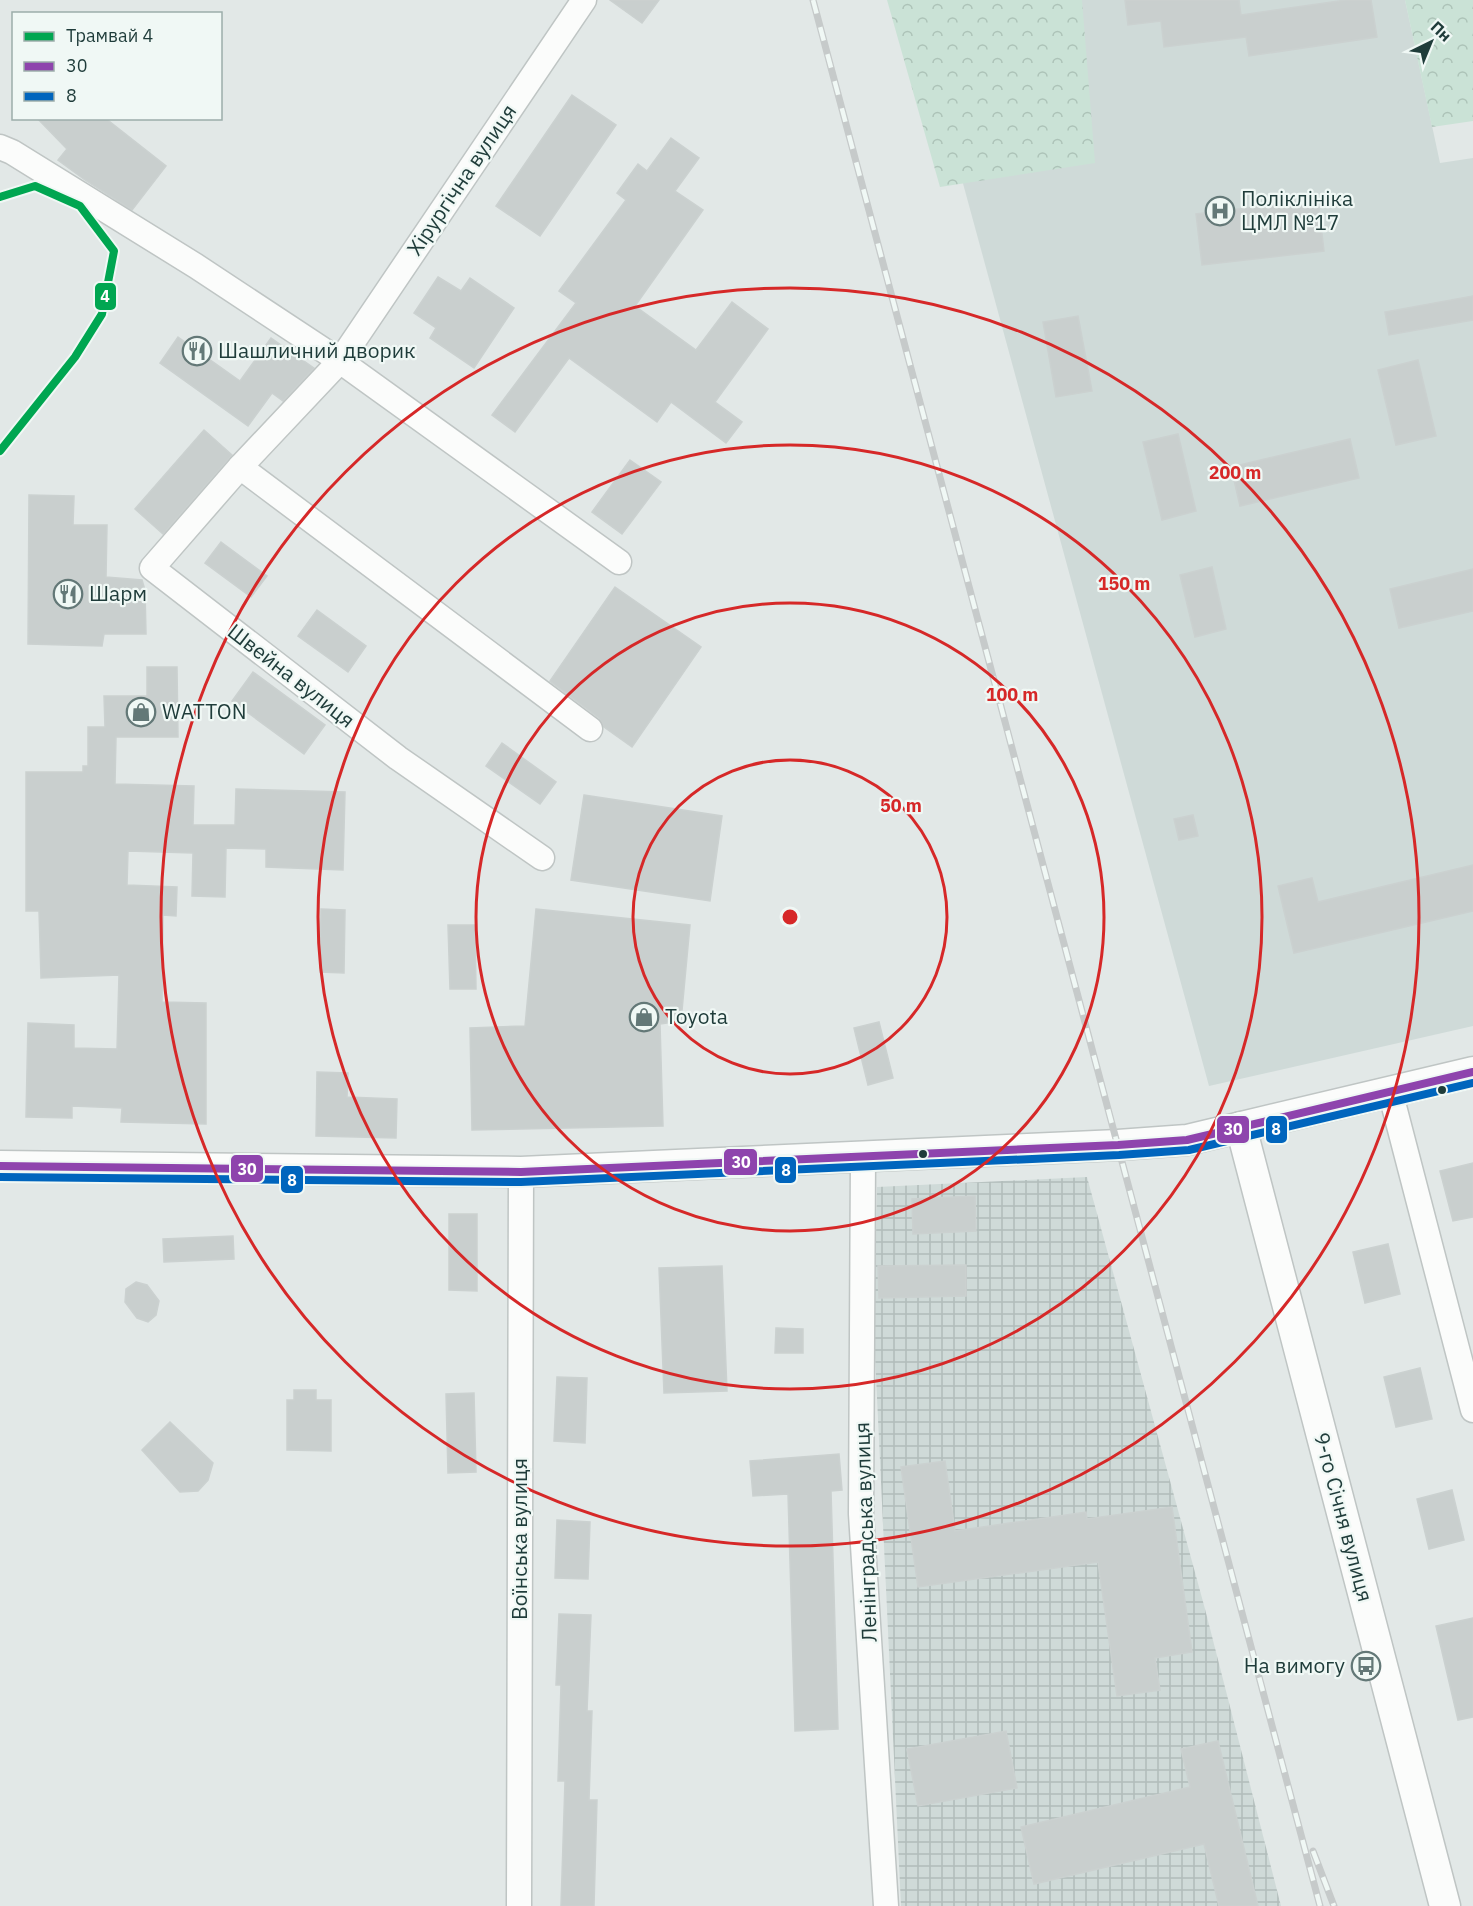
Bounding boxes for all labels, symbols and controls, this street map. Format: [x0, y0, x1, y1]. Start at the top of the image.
legend [12, 12, 222, 120]
north arrow [1401, 12, 1461, 72]
text: Пн [1427, 17, 1456, 46]
text: Трамвай 4 [66, 24, 153, 47]
text: 30 [66, 54, 88, 77]
text: 8 [66, 84, 77, 107]
street label: Хірургічна вулиця [400, 98, 522, 261]
place label: Поліклініка ЦМЛ №17 [1241, 184, 1353, 236]
hospital icon: Поліклініка ЦМЛ №17 [1204, 195, 1236, 227]
line badge: 4 [94, 282, 117, 311]
text: 4 [100, 286, 110, 306]
restaurant icon: Шашличний дворик [181, 335, 213, 367]
place label: Шашличний дворик [218, 336, 416, 364]
text: 200 m [1209, 461, 1261, 484]
text: 150 m [1098, 572, 1150, 595]
restaurant icon: Шарм [52, 578, 84, 610]
place label: Шарм [89, 579, 147, 607]
street label: Швейна вулиця [222, 617, 361, 734]
text: 100 m [986, 683, 1038, 706]
shop icon: WATTON [125, 696, 157, 728]
place label: WATTON [162, 697, 247, 725]
text: 50 m [880, 794, 922, 817]
centre of rings [780, 907, 800, 927]
shop icon: Toyota [628, 1001, 660, 1033]
place label: Toyota [665, 1002, 728, 1030]
unlabelled marker [1436, 1084, 1448, 1096]
line badge: 30 [1216, 1115, 1250, 1144]
line badge: 8 [1265, 1115, 1288, 1144]
text: 30 [1223, 1119, 1243, 1139]
text: 8 [1271, 1119, 1281, 1139]
line badge: 30 [723, 1148, 758, 1176]
unlabelled marker [917, 1148, 929, 1160]
text: 30 [731, 1152, 751, 1172]
line badge: 30 [230, 1154, 264, 1183]
line badge: 8 [774, 1156, 797, 1184]
text: 30 [237, 1159, 257, 1179]
text: 8 [781, 1160, 791, 1180]
line badge: 8 [280, 1165, 304, 1194]
text: 8 [287, 1170, 297, 1190]
street label: Ленінградська вулиця [847, 1422, 883, 1643]
street label: 9-го Січня вулиця [1308, 1429, 1380, 1605]
street label: Воїнська вулиця [505, 1458, 533, 1620]
bus stop icon: На вимогу [1350, 1650, 1382, 1682]
place label: На вимогу [1244, 1651, 1346, 1679]

